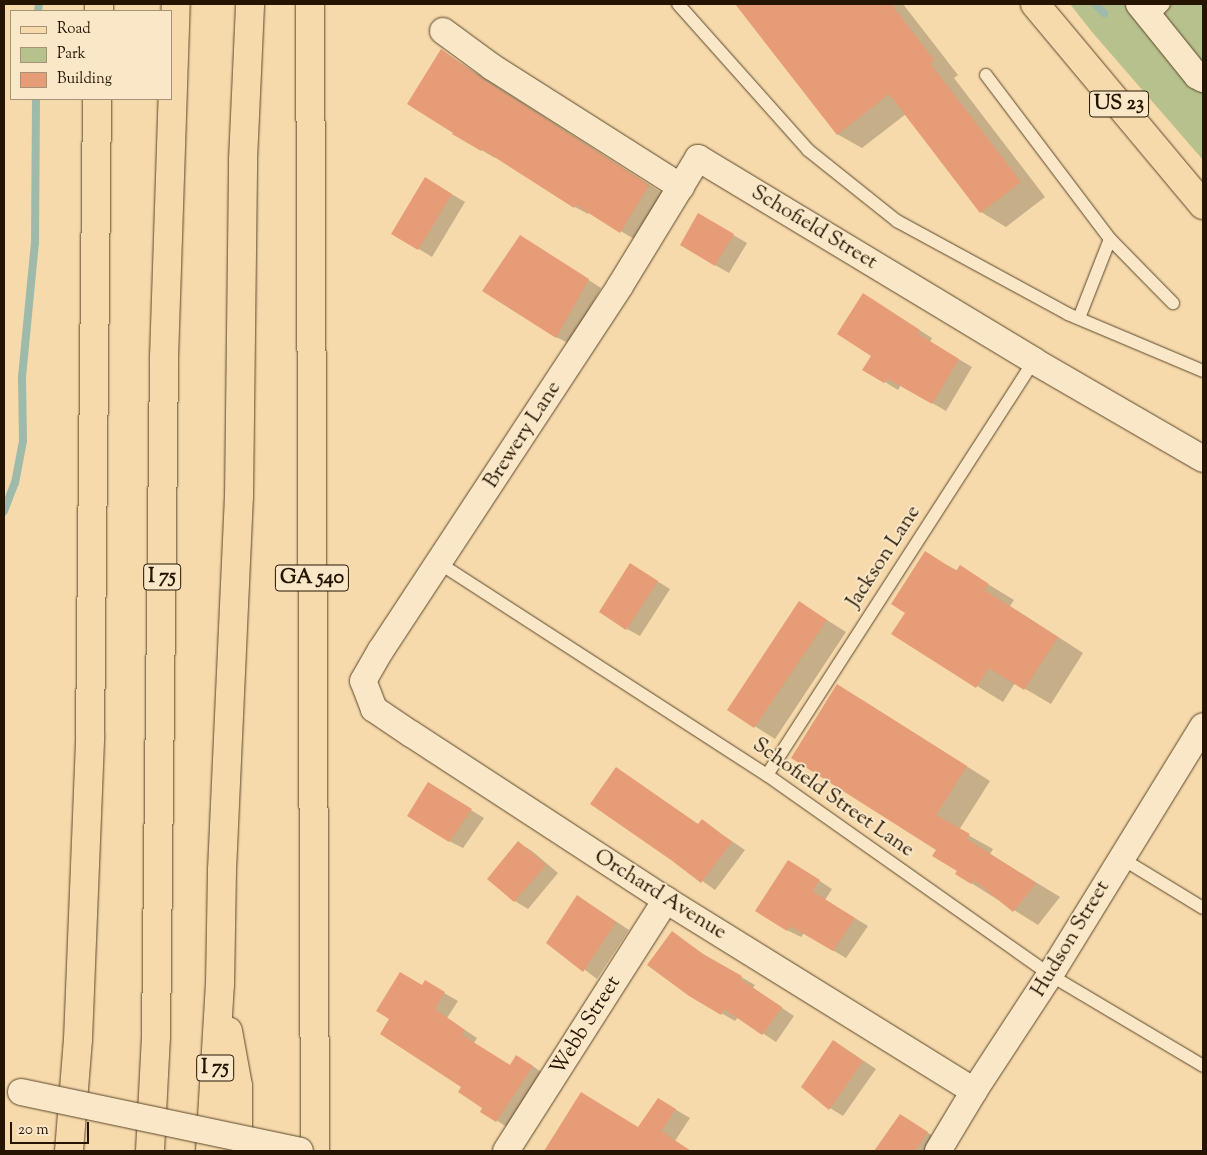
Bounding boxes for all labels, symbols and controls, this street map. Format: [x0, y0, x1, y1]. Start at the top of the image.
legend [10, 10, 172, 100]
text: Road [57, 19, 91, 40]
text: Park [57, 44, 86, 65]
text: Building [57, 69, 112, 90]
road number: US 23 [1089, 86, 1149, 122]
street label: Schofield Street [746, 180, 882, 276]
street label: Brewery Lane [479, 377, 567, 493]
street label: Jackson Lane [841, 501, 927, 613]
road number: I 75 [142, 560, 182, 594]
road number: GA 540 [274, 560, 350, 596]
street label: Schofield Street Lane [747, 733, 919, 863]
street label: Orchard Avenue [589, 844, 731, 946]
street label: Hudson Street [1026, 876, 1116, 1002]
street label: Webb Street [546, 972, 626, 1080]
road number: I 75 [195, 1050, 235, 1086]
scale bar [12, 1112, 91, 1144]
text: 20 m [18, 1120, 49, 1141]

